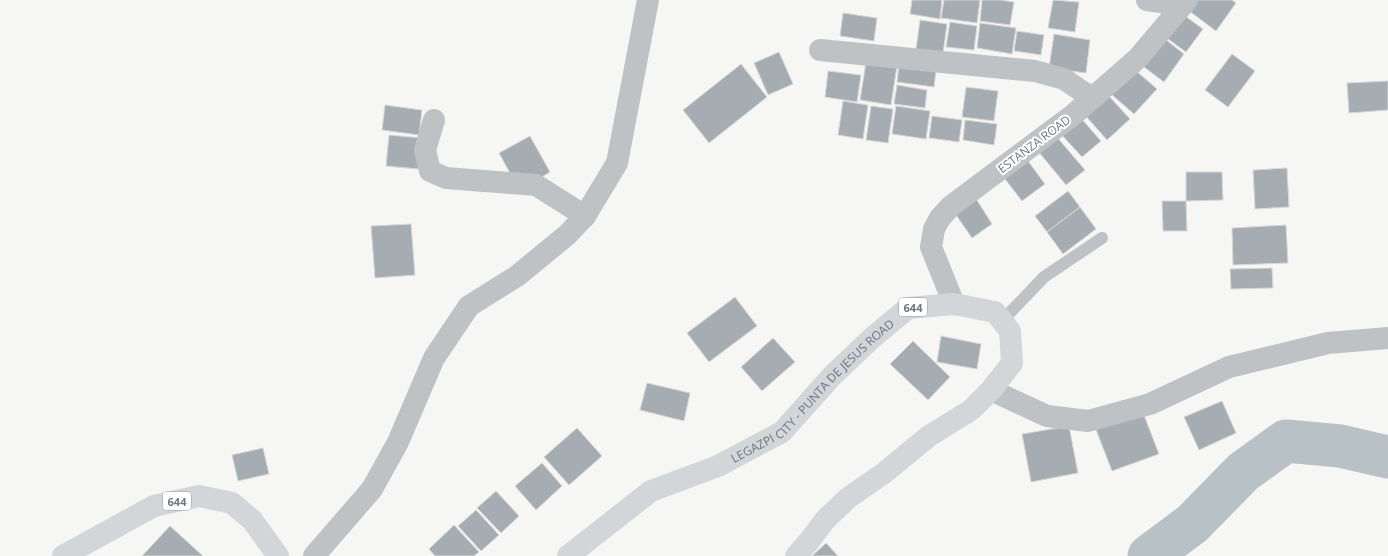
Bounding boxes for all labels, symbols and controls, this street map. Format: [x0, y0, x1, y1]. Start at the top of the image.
street label: ESTANZA ROAD [994, 111, 1074, 177]
road number: 644 [899, 298, 927, 316]
street label: LEGAZPI CITY - PUNTA DE JESUS ROAD [728, 315, 897, 466]
road number: 644 [163, 492, 191, 510]

